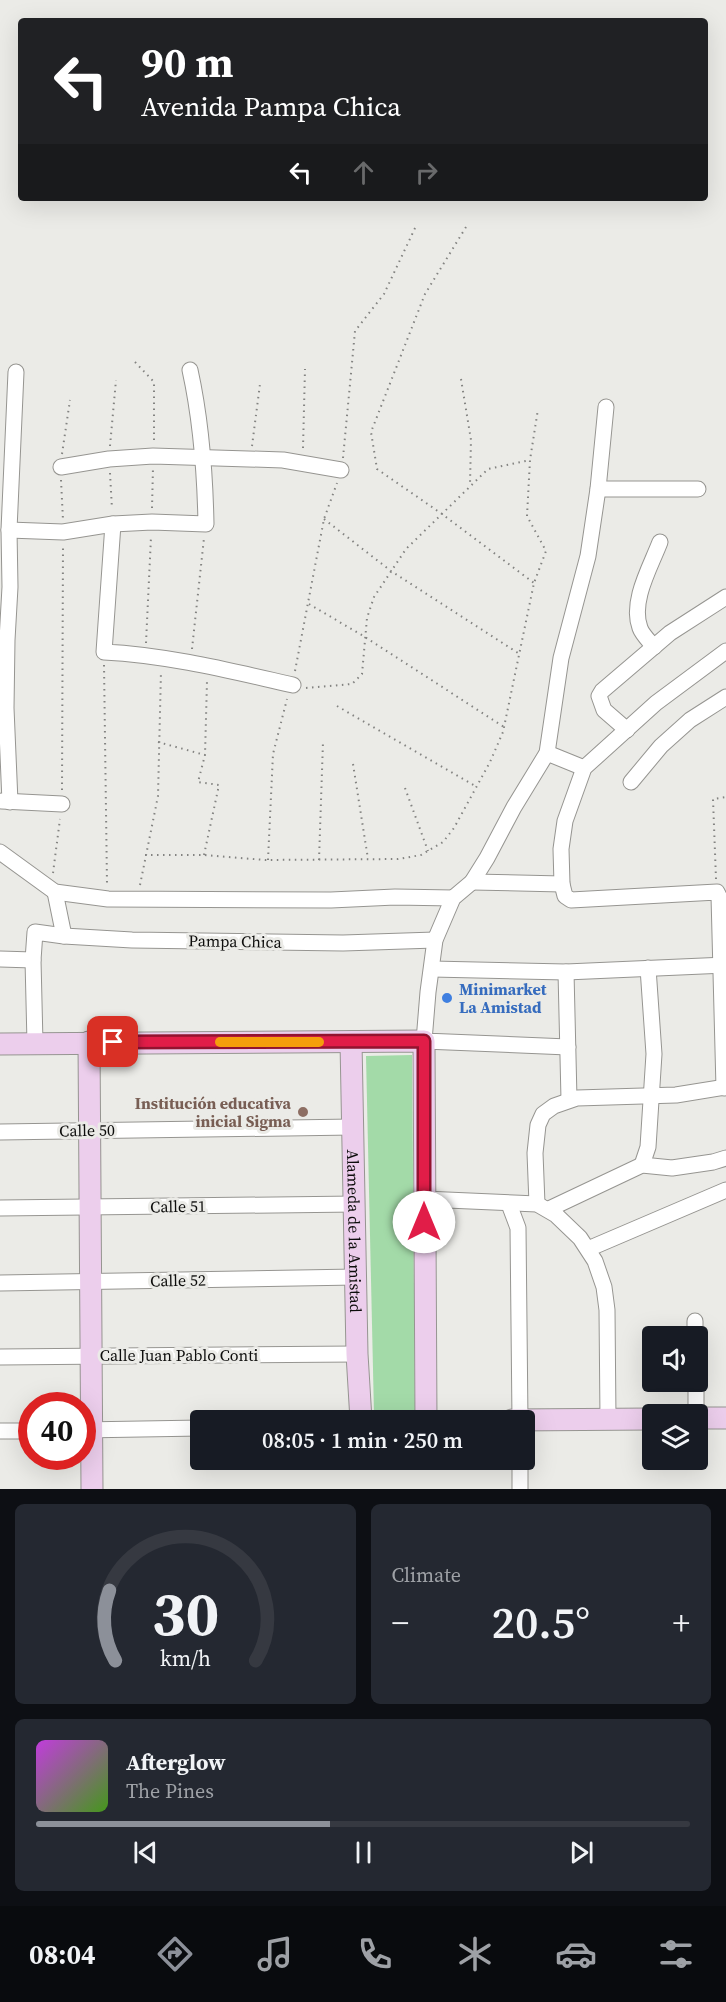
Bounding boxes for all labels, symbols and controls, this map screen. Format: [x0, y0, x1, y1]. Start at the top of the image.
text: 90 m [141, 33, 234, 91]
icon: left [42, 42, 120, 120]
text: Avenida Pampa Chica [141, 88, 401, 125]
icon: left [284, 156, 317, 189]
icon: ahead [347, 156, 380, 189]
icon: right [410, 156, 443, 189]
street label: Pampa Chica [188, 929, 283, 953]
place label: Minimarket La Amistad [459, 978, 547, 1018]
marker: Minimarket La Amistad [440, 991, 454, 1005]
pin [87, 1016, 138, 1067]
icon: arrive [96, 1025, 129, 1058]
place label: Institución educativa inicial Sigma [135, 1092, 291, 1132]
marker: Institución educativa inicial Sigma [296, 1105, 310, 1119]
street label: Calle 50 [59, 1119, 115, 1141]
street label: Alameda de la Amistad [342, 1149, 367, 1313]
position arrow [392, 1190, 456, 1254]
street label: Calle 51 [150, 1195, 206, 1217]
street label: Calle 52 [150, 1269, 206, 1291]
map controls [642, 1326, 708, 1470]
button: sound [642, 1326, 708, 1392]
street label: Calle Juan Pablo Conti [100, 1344, 258, 1366]
speed limit sign: 40 [18, 1392, 96, 1470]
button: layers [642, 1404, 708, 1470]
text: 08:05 · 1 min · 250 m [262, 1425, 463, 1455]
text: Climate [392, 1561, 461, 1589]
text: 30 [151, 1570, 219, 1656]
text: 20.5° [492, 1591, 590, 1653]
text: − [392, 1600, 409, 1645]
text: + [673, 1600, 690, 1645]
text: km/h [160, 1644, 211, 1673]
text: Afterglow [126, 1747, 226, 1777]
text: The Pines [126, 1777, 214, 1805]
icon: previous [129, 1836, 162, 1869]
icon: pause [347, 1836, 380, 1869]
icon: next [565, 1836, 598, 1869]
icon: directions [154, 1933, 196, 1975]
icon: music [254, 1933, 296, 1975]
icon: phone [354, 1933, 396, 1975]
icon: climate [454, 1933, 496, 1975]
icon: car [555, 1933, 597, 1975]
icon: filters [655, 1933, 697, 1975]
text: 08:04 [29, 1936, 96, 1973]

